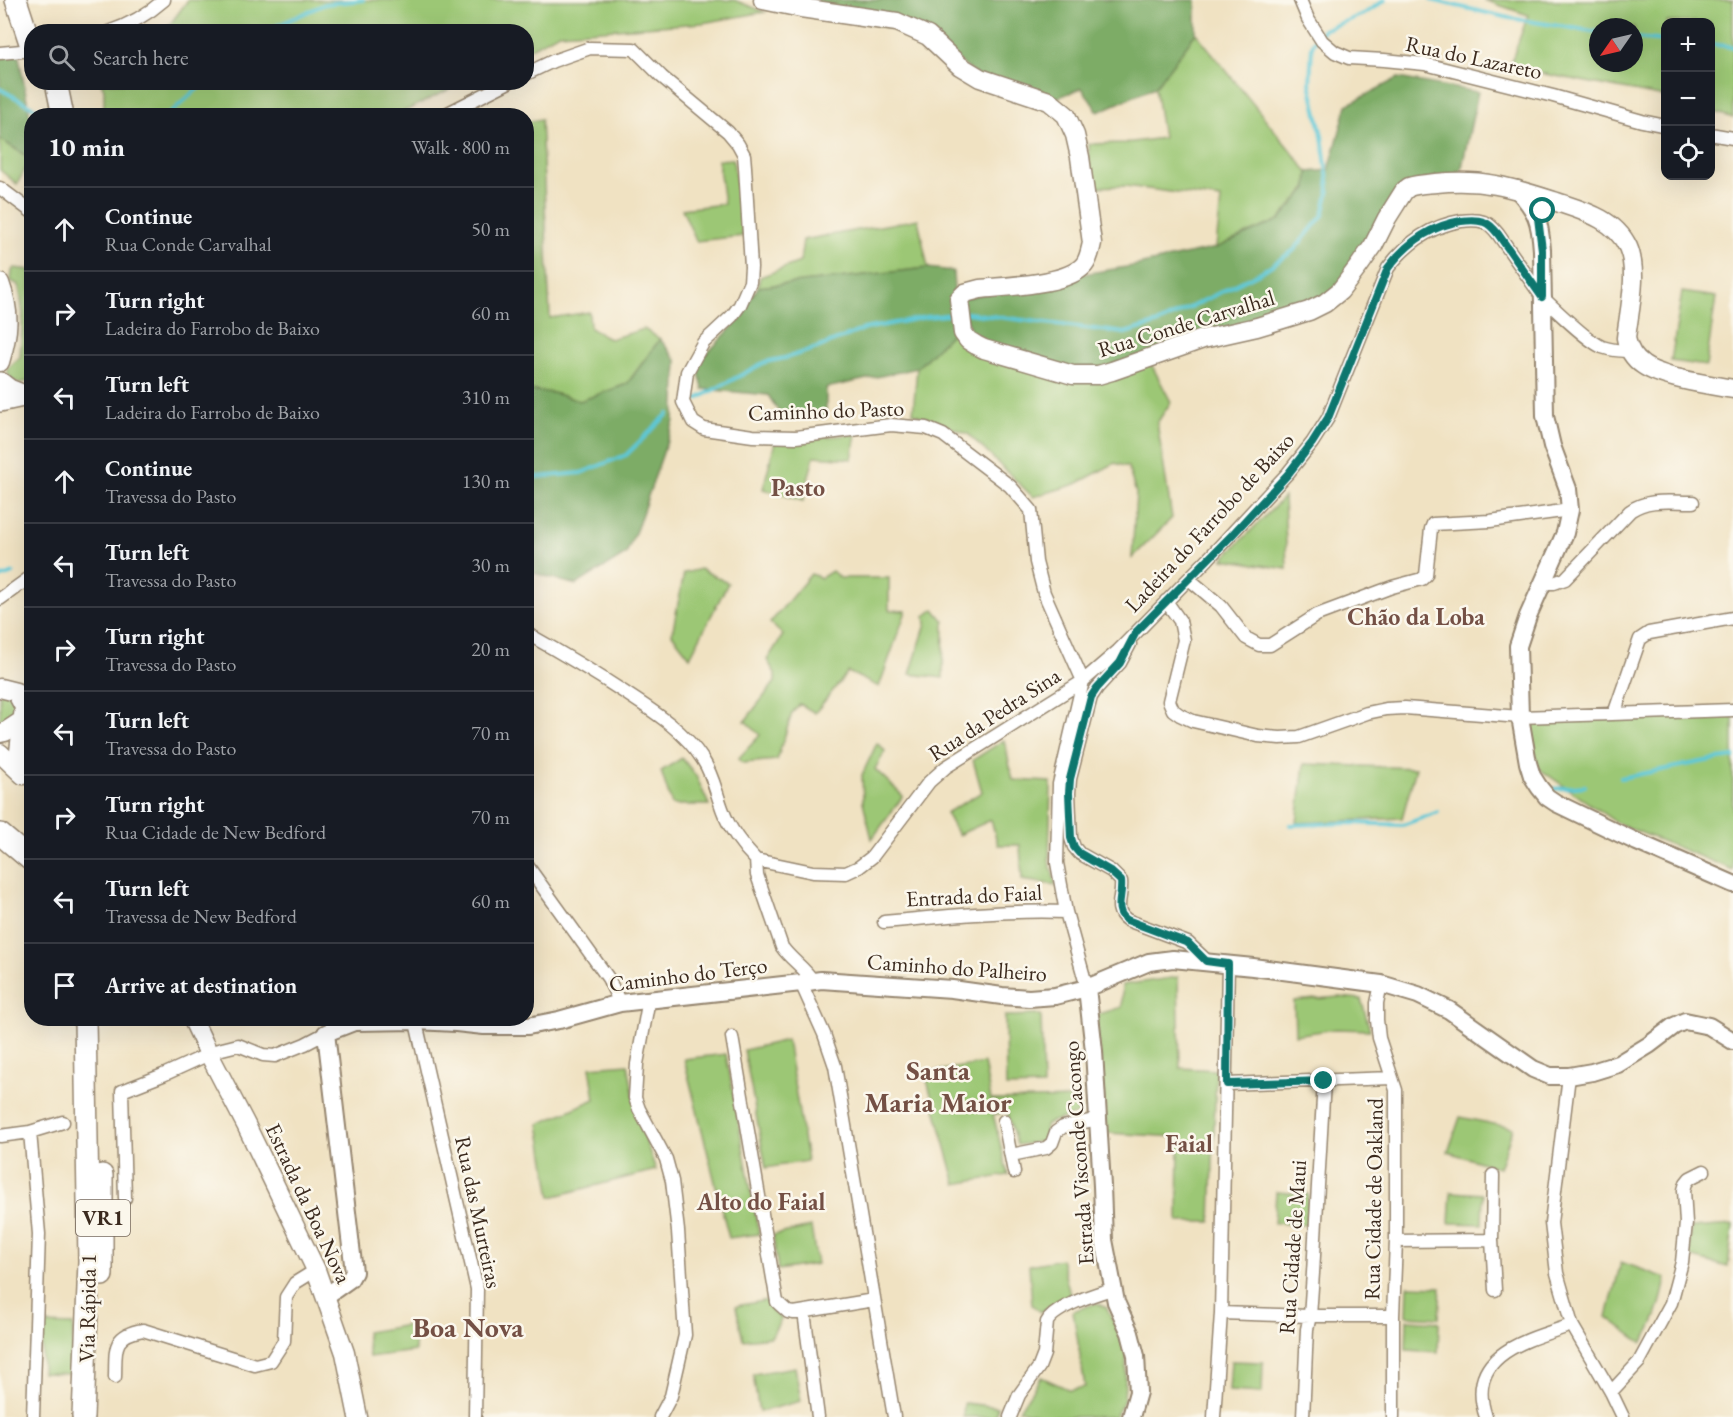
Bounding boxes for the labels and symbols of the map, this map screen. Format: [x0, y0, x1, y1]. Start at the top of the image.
north arrow [1589, 18, 1643, 72]
street label: Rua do Lazareto [1403, 29, 1545, 86]
route start [1529, 197, 1555, 223]
street label: Rua Conde Carvalhal [1094, 283, 1278, 364]
street label: Caminho do Pasto [747, 393, 905, 428]
street label: Ladeira do Farrobo de Baixo [1118, 426, 1301, 619]
district label: Pasto [771, 472, 825, 503]
district label: Chão da Loba [1347, 601, 1485, 632]
street label: Rua da Pedra Sina [923, 661, 1066, 768]
street label: Entrada do Faial [905, 877, 1043, 914]
street label: Caminho do Palheiro [866, 947, 1048, 988]
street label: Caminho do Terço [607, 950, 769, 999]
street label: Estrada Visconde Cacongo [1056, 1040, 1101, 1266]
district label: Santa Maria Maior [864, 1052, 1012, 1120]
route end [1310, 1067, 1336, 1093]
street label: Rua Cidade de Oakland [1357, 1097, 1390, 1300]
street label: Estrada da Boa Nova [259, 1118, 359, 1288]
district label: Faial [1165, 1128, 1213, 1159]
street label: Rua das Murteiras [448, 1133, 509, 1291]
street label: Rua Cidade de Maui [1272, 1159, 1313, 1335]
district label: Alto do Faial [696, 1186, 825, 1217]
road number: VR1 [76, 1200, 130, 1236]
street label: Via Rápida 1 [72, 1253, 103, 1363]
district label: Boa Nova [412, 1309, 524, 1345]

